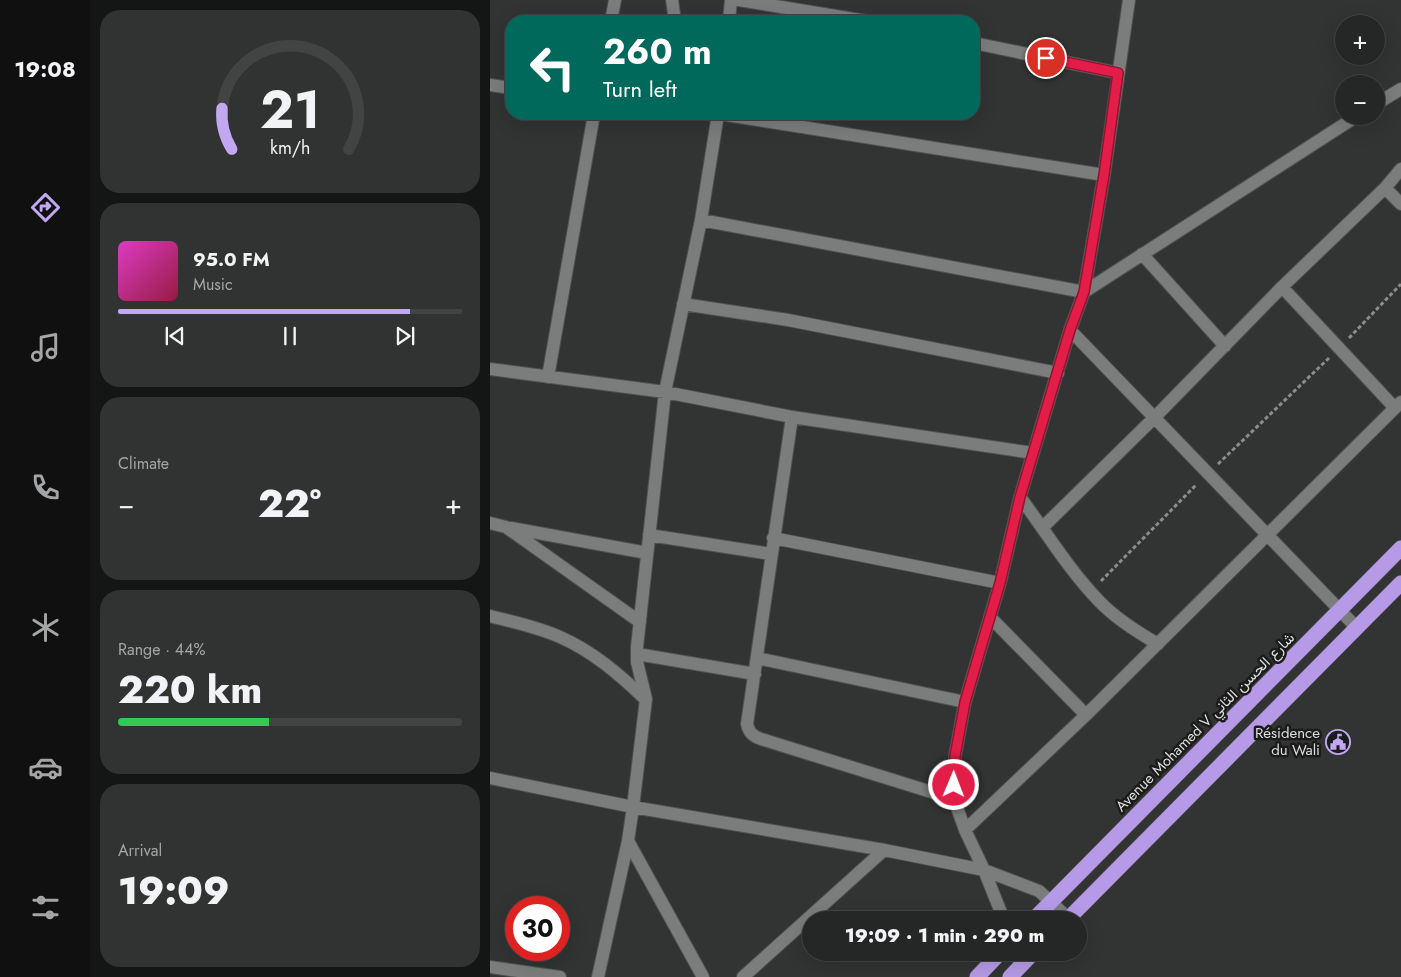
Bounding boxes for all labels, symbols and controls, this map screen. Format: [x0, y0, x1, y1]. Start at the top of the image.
map controls [1335, 15, 1385, 125]
button: + [1335, 15, 1385, 65]
text: 260 m [603, 27, 712, 77]
icon: left [520, 35, 585, 100]
pin [1025, 37, 1067, 79]
icon: arrive [1032, 44, 1060, 72]
text: 19:08 [14, 53, 76, 85]
text: 21 [260, 72, 320, 148]
text: Turn left [603, 73, 677, 105]
button: − [1335, 75, 1385, 125]
text: km/h [270, 135, 310, 161]
icon: directions [28, 190, 63, 225]
text: 95.0 FM [193, 246, 270, 273]
text: Music [193, 273, 233, 296]
icon: previous [161, 322, 189, 350]
icon: pause [276, 322, 304, 350]
icon: next [391, 322, 419, 350]
icon: music [28, 330, 63, 365]
text: Climate [118, 452, 169, 475]
icon: phone [28, 470, 63, 505]
text: 22° [258, 476, 321, 531]
text: − [118, 484, 135, 525]
text: + [445, 484, 462, 525]
icon: climate [28, 610, 63, 645]
street label: Avenue Mohamed V شارع الحسن الثاني [1110, 627, 1301, 818]
text: Range · 44% [118, 638, 206, 661]
text: 220 km [118, 662, 262, 717]
place label: Résidence du Wali [1255, 722, 1320, 761]
public building icon: Résidence du Wali [1325, 729, 1351, 755]
icon: car [28, 750, 63, 785]
position arrow [927, 758, 979, 810]
text: Arrival [118, 839, 162, 862]
text: 19:09 [118, 863, 229, 918]
icon: filters [28, 890, 63, 925]
speed limit sign: 30 [505, 896, 570, 961]
text: 19:09 · 1 min · 290 m [845, 922, 1044, 949]

